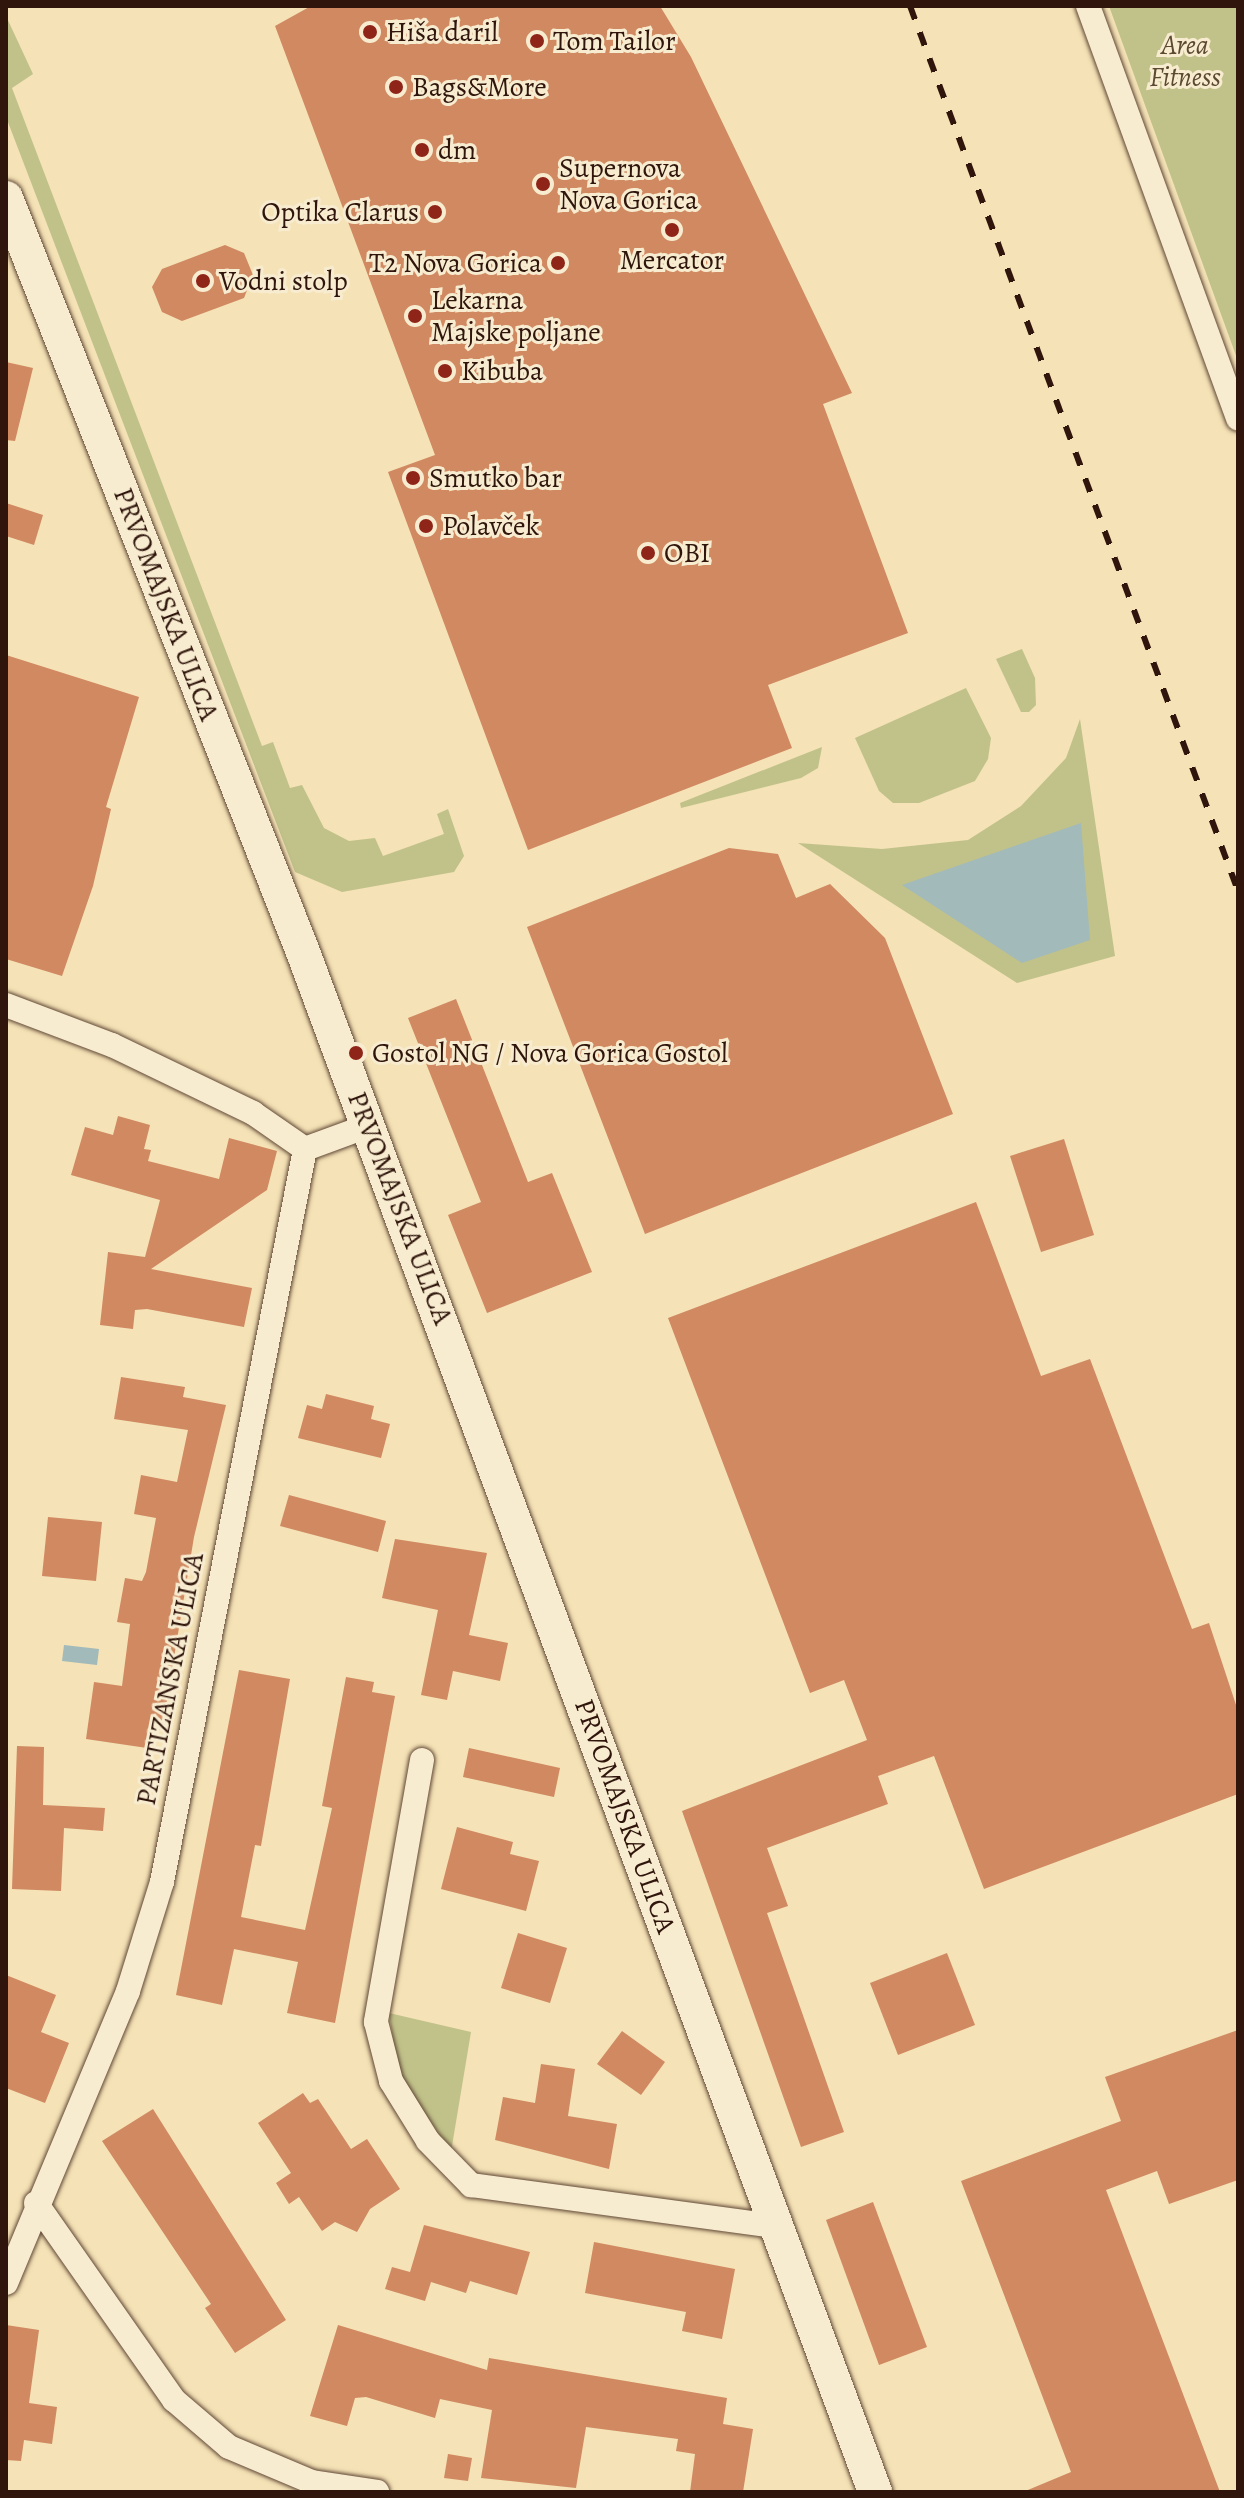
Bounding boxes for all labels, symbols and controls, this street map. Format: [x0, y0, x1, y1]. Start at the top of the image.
place label: Hiša daril [386, 15, 498, 49]
marker: Hiša daril [361, 23, 379, 41]
place label: Tom Tailor [553, 24, 676, 58]
park label: Area Fitness [1149, 28, 1221, 94]
marker: Tom Tailor [528, 32, 546, 50]
place label: Bags&More [412, 70, 547, 104]
marker: Bags&More [387, 78, 405, 96]
place label: dm [438, 133, 476, 167]
marker: dm [413, 141, 431, 159]
place label: Supernova Nova Gorica [559, 151, 698, 217]
marker: Supernova Nova Gorica [534, 175, 552, 193]
place label: Optika Clarus [261, 195, 419, 229]
marker: Optika Clarus [426, 203, 444, 221]
marker: Mercator [663, 221, 681, 239]
place label: Mercator [620, 243, 724, 277]
place label: T2 Nova Gorica [369, 246, 542, 280]
marker: T2 Nova Gorica [549, 254, 567, 272]
place label: Vodni stolp [219, 264, 348, 298]
marker: Vodni stolp [194, 272, 212, 290]
place label: Lekarna Majske poljane [431, 283, 601, 349]
marker: Lekarna Majske poljane [406, 307, 424, 325]
place label: Kibuba [461, 354, 543, 388]
marker: Kibuba [436, 362, 454, 380]
place label: Smutko bar [429, 461, 562, 495]
marker: Smutko bar [404, 469, 422, 487]
street label: PRVOMAJSKA ULICA [106, 483, 226, 725]
place label: Polavček [442, 509, 539, 543]
marker: Polavček [417, 517, 435, 535]
place label: OBI [664, 536, 710, 570]
marker: OBI [639, 544, 657, 562]
place label: Gostol NG / Nova Gorica Gostol [372, 1036, 728, 1070]
marker: Gostol NG / Nova Gorica Gostol [347, 1044, 365, 1062]
street label: PRVOMAJSKA ULICA [340, 1087, 460, 1329]
street label: PARTIZANSKA ULICA [129, 1550, 211, 1808]
street label: PRVOMAJSKA ULICA [567, 1694, 683, 1938]

